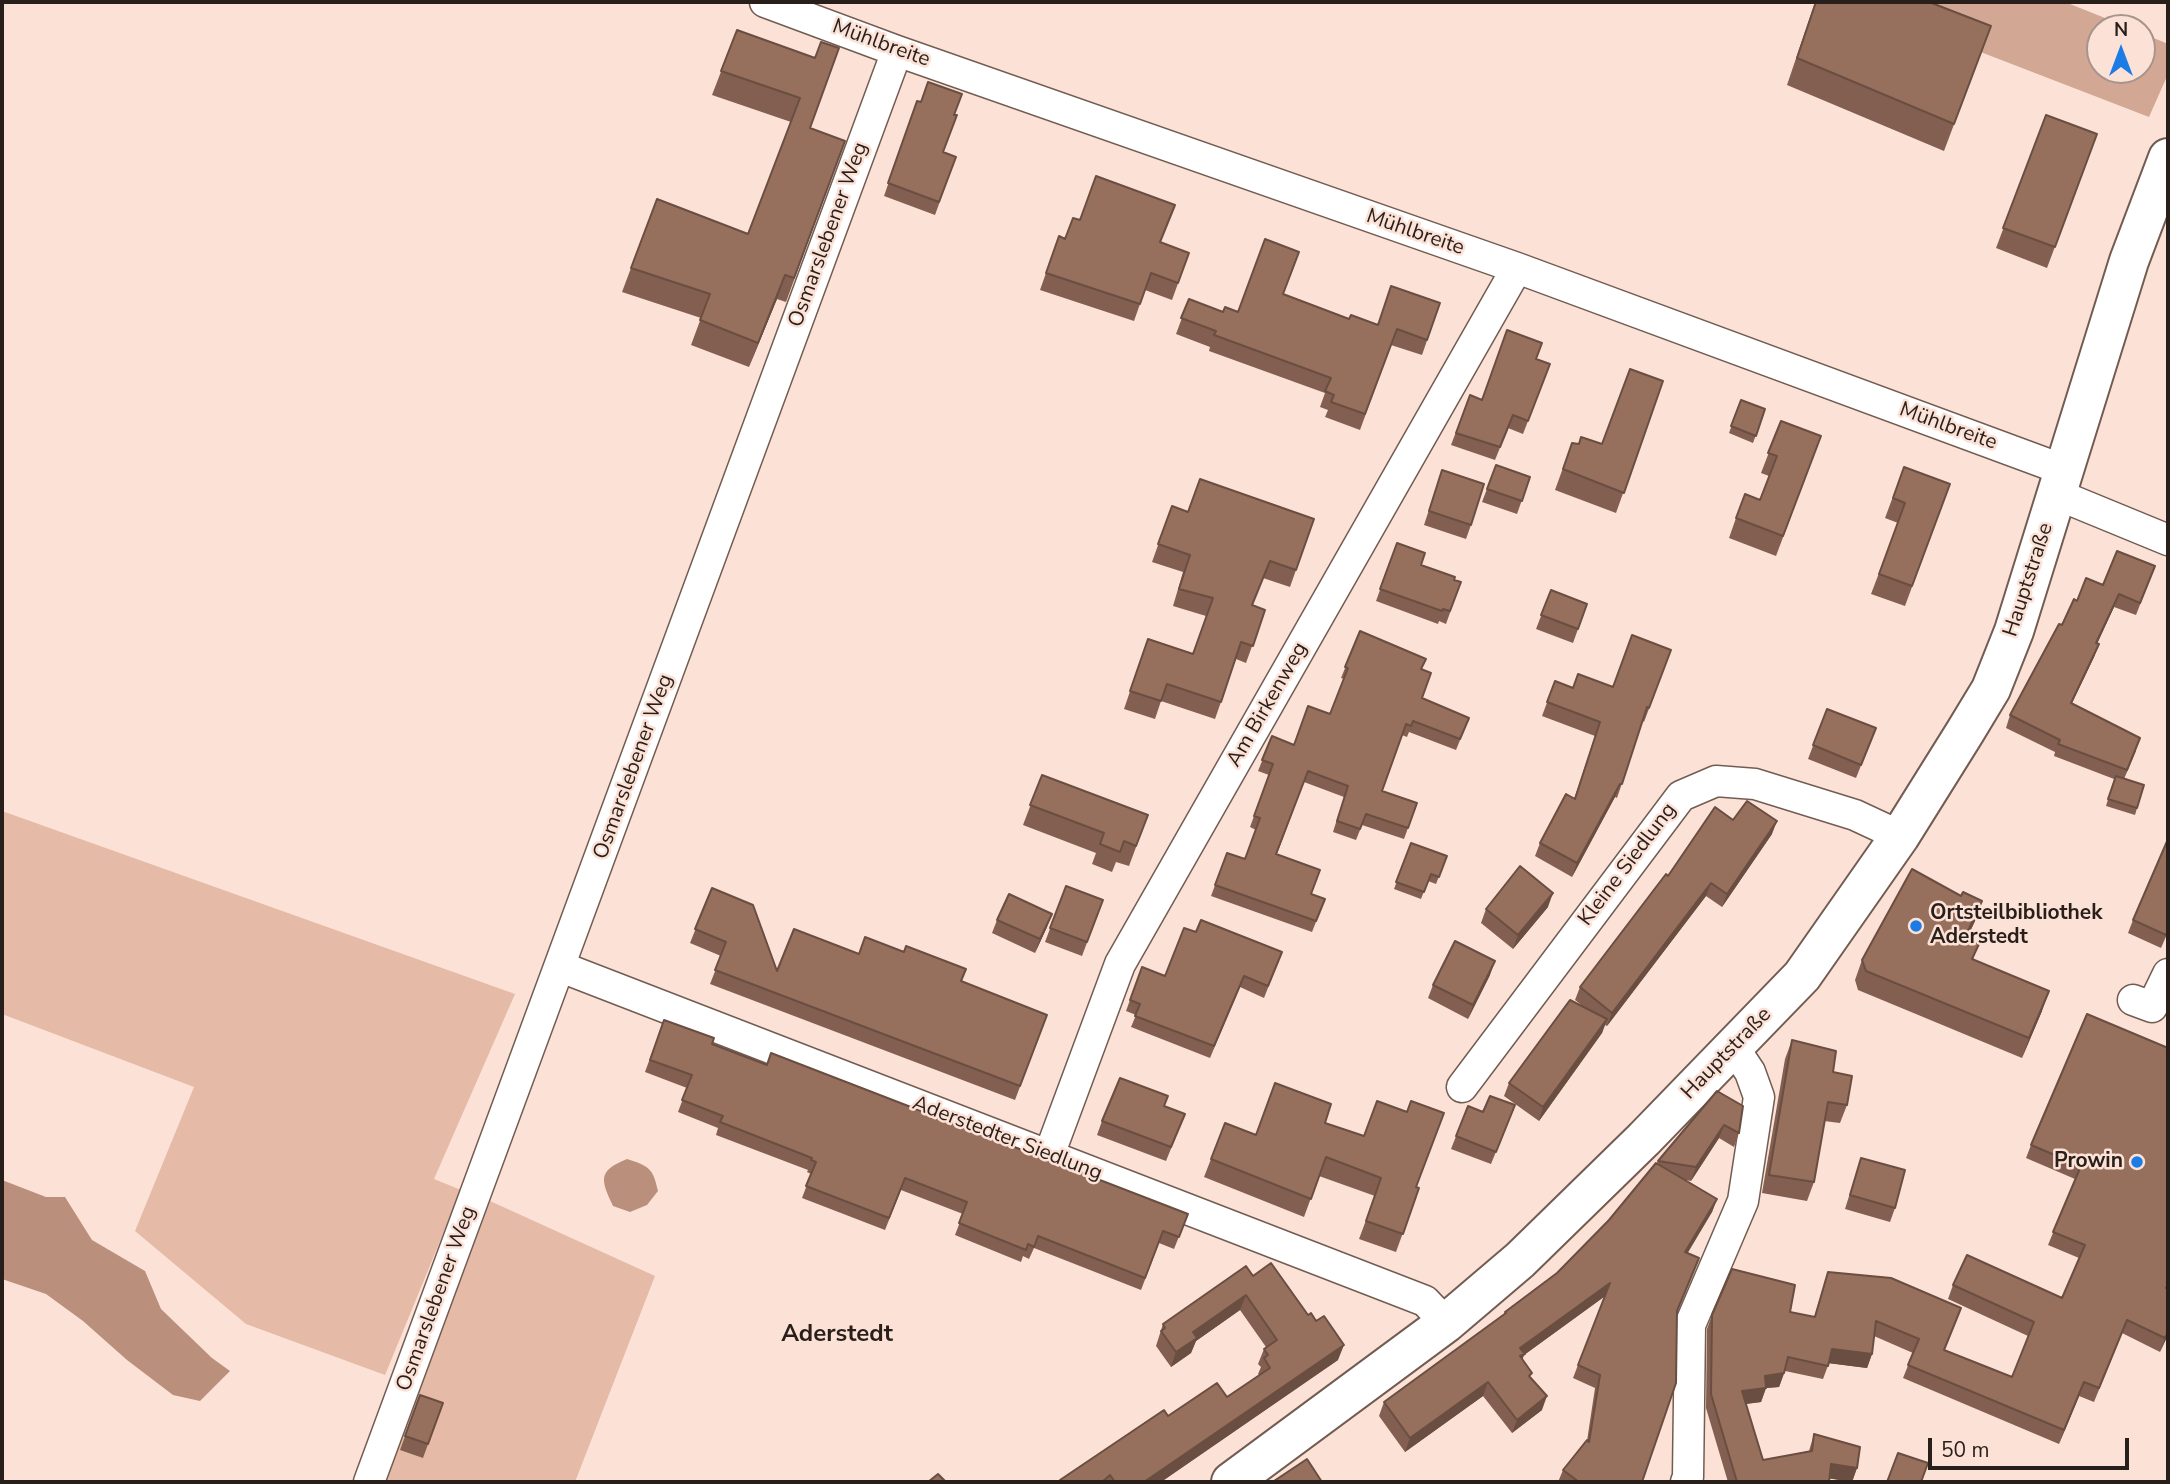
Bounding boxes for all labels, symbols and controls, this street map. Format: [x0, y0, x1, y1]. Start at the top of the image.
north arrow [2086, 14, 2156, 84]
street label: Mühlbreite [829, 15, 933, 73]
text: N [2114, 17, 2128, 43]
street label: Osmarslebener Weg [784, 139, 874, 331]
street label: Mühlbreite [1363, 204, 1467, 262]
street label: Mühlbreite [1896, 398, 2000, 456]
street label: Hauptstraße [1999, 520, 2059, 640]
street label: Am Birkenweg [1222, 638, 1314, 772]
street label: Osmarslebener Weg [589, 671, 679, 863]
street label: Kleine Siedlung [1574, 799, 1682, 931]
place label: Ortsteilbibliothek Aderstedt [1930, 901, 2102, 951]
marker: Ortsteilbibliothek Aderstedt [1908, 918, 1924, 934]
street label: Hauptstraße [1677, 1003, 1777, 1105]
street label: Aderstedter Siedlung [908, 1091, 1106, 1187]
place label: Prowin [2054, 1149, 2123, 1175]
marker: Prowin [2129, 1154, 2145, 1170]
street label: Osmarslebener Weg [392, 1203, 482, 1395]
district label: Aderstedt [781, 1321, 893, 1349]
scale bar [1932, 1424, 2133, 1468]
text: 50 m [1941, 1436, 1990, 1464]

